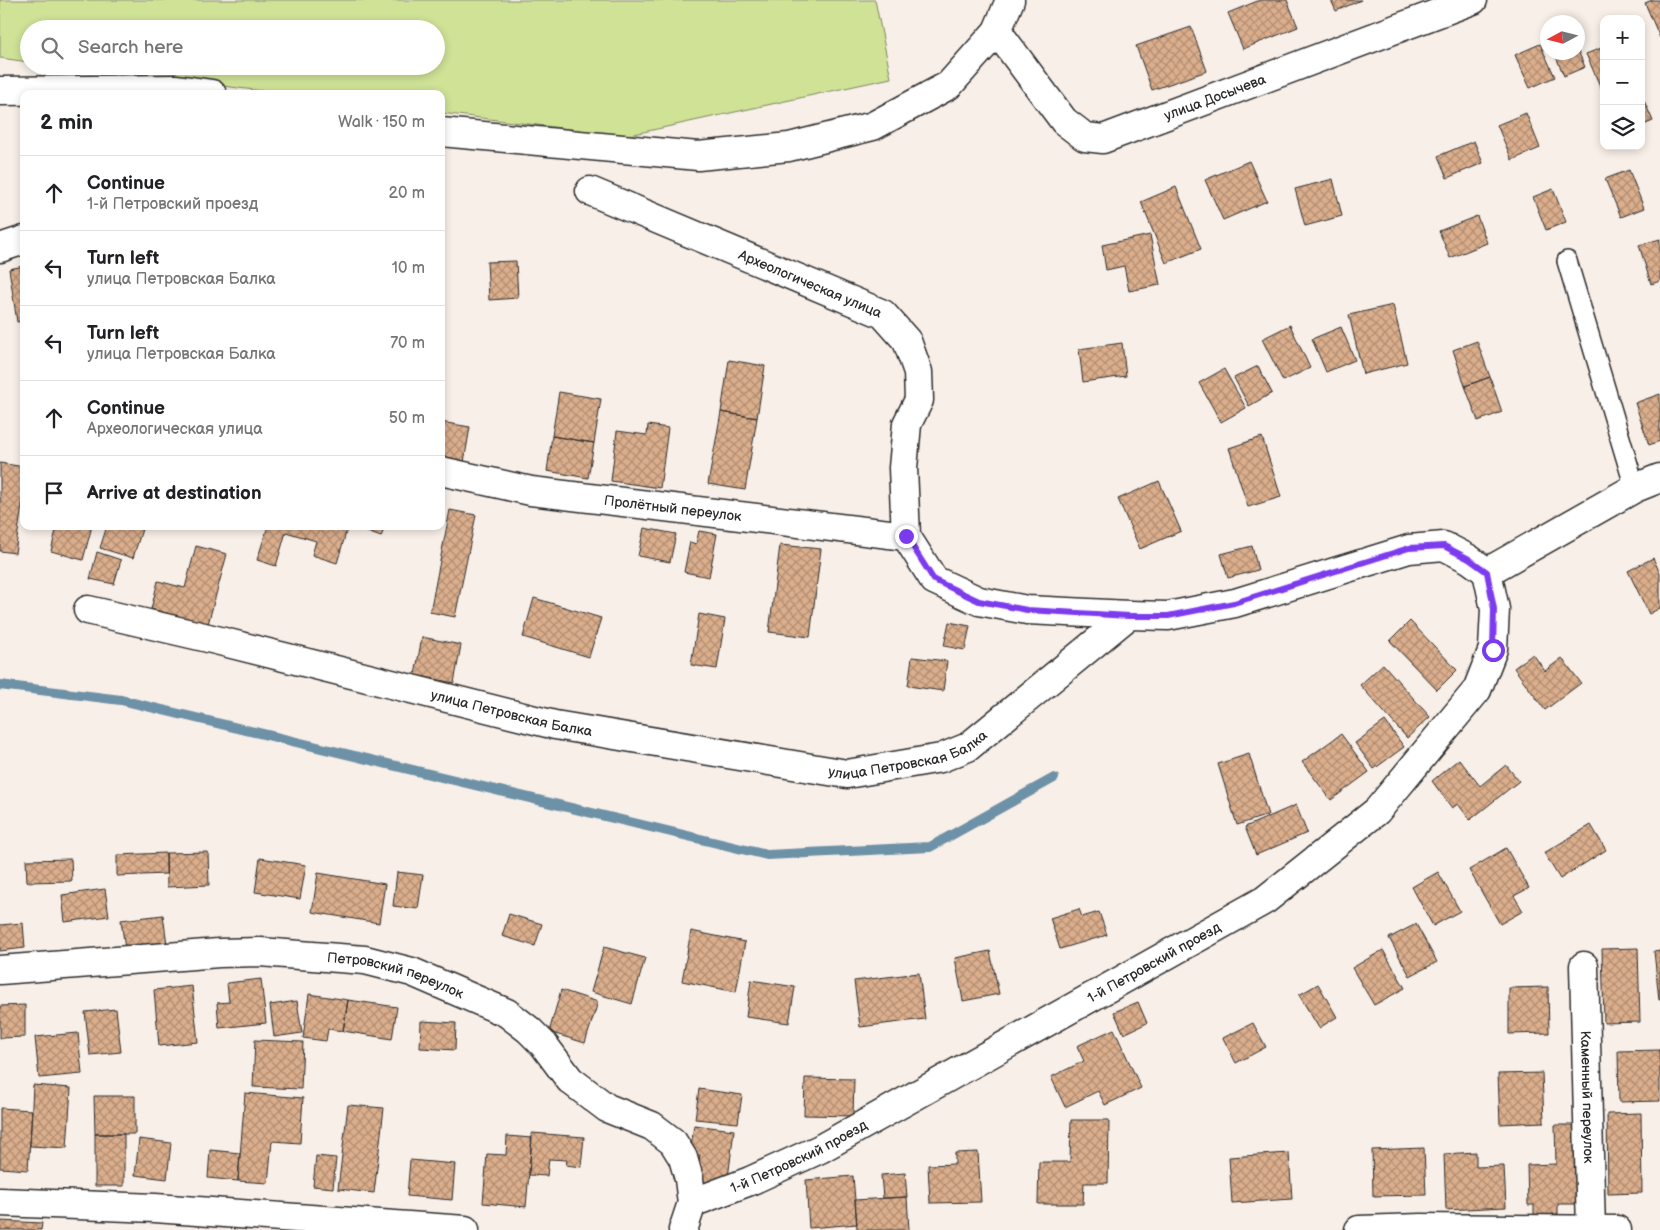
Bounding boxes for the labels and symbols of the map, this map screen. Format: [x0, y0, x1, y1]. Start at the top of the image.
north arrow [1540, 15, 1585, 60]
street label: улица Досычева [1162, 70, 1269, 124]
street label: Археологическая улица [735, 246, 885, 322]
street label: Пролётный переулок [603, 492, 743, 525]
route end [895, 525, 918, 548]
route start [1482, 639, 1505, 662]
street label: улица Петровская Балка [429, 686, 594, 740]
street label: улица Петровская Балка [827, 726, 991, 783]
street label: 1-й Петровский проезд [1084, 918, 1224, 1007]
street label: Петровский переулок [326, 949, 467, 1003]
street label: Каменный переулок [1577, 1030, 1597, 1164]
street label: 1-й Петровский проезд [728, 1116, 871, 1197]

